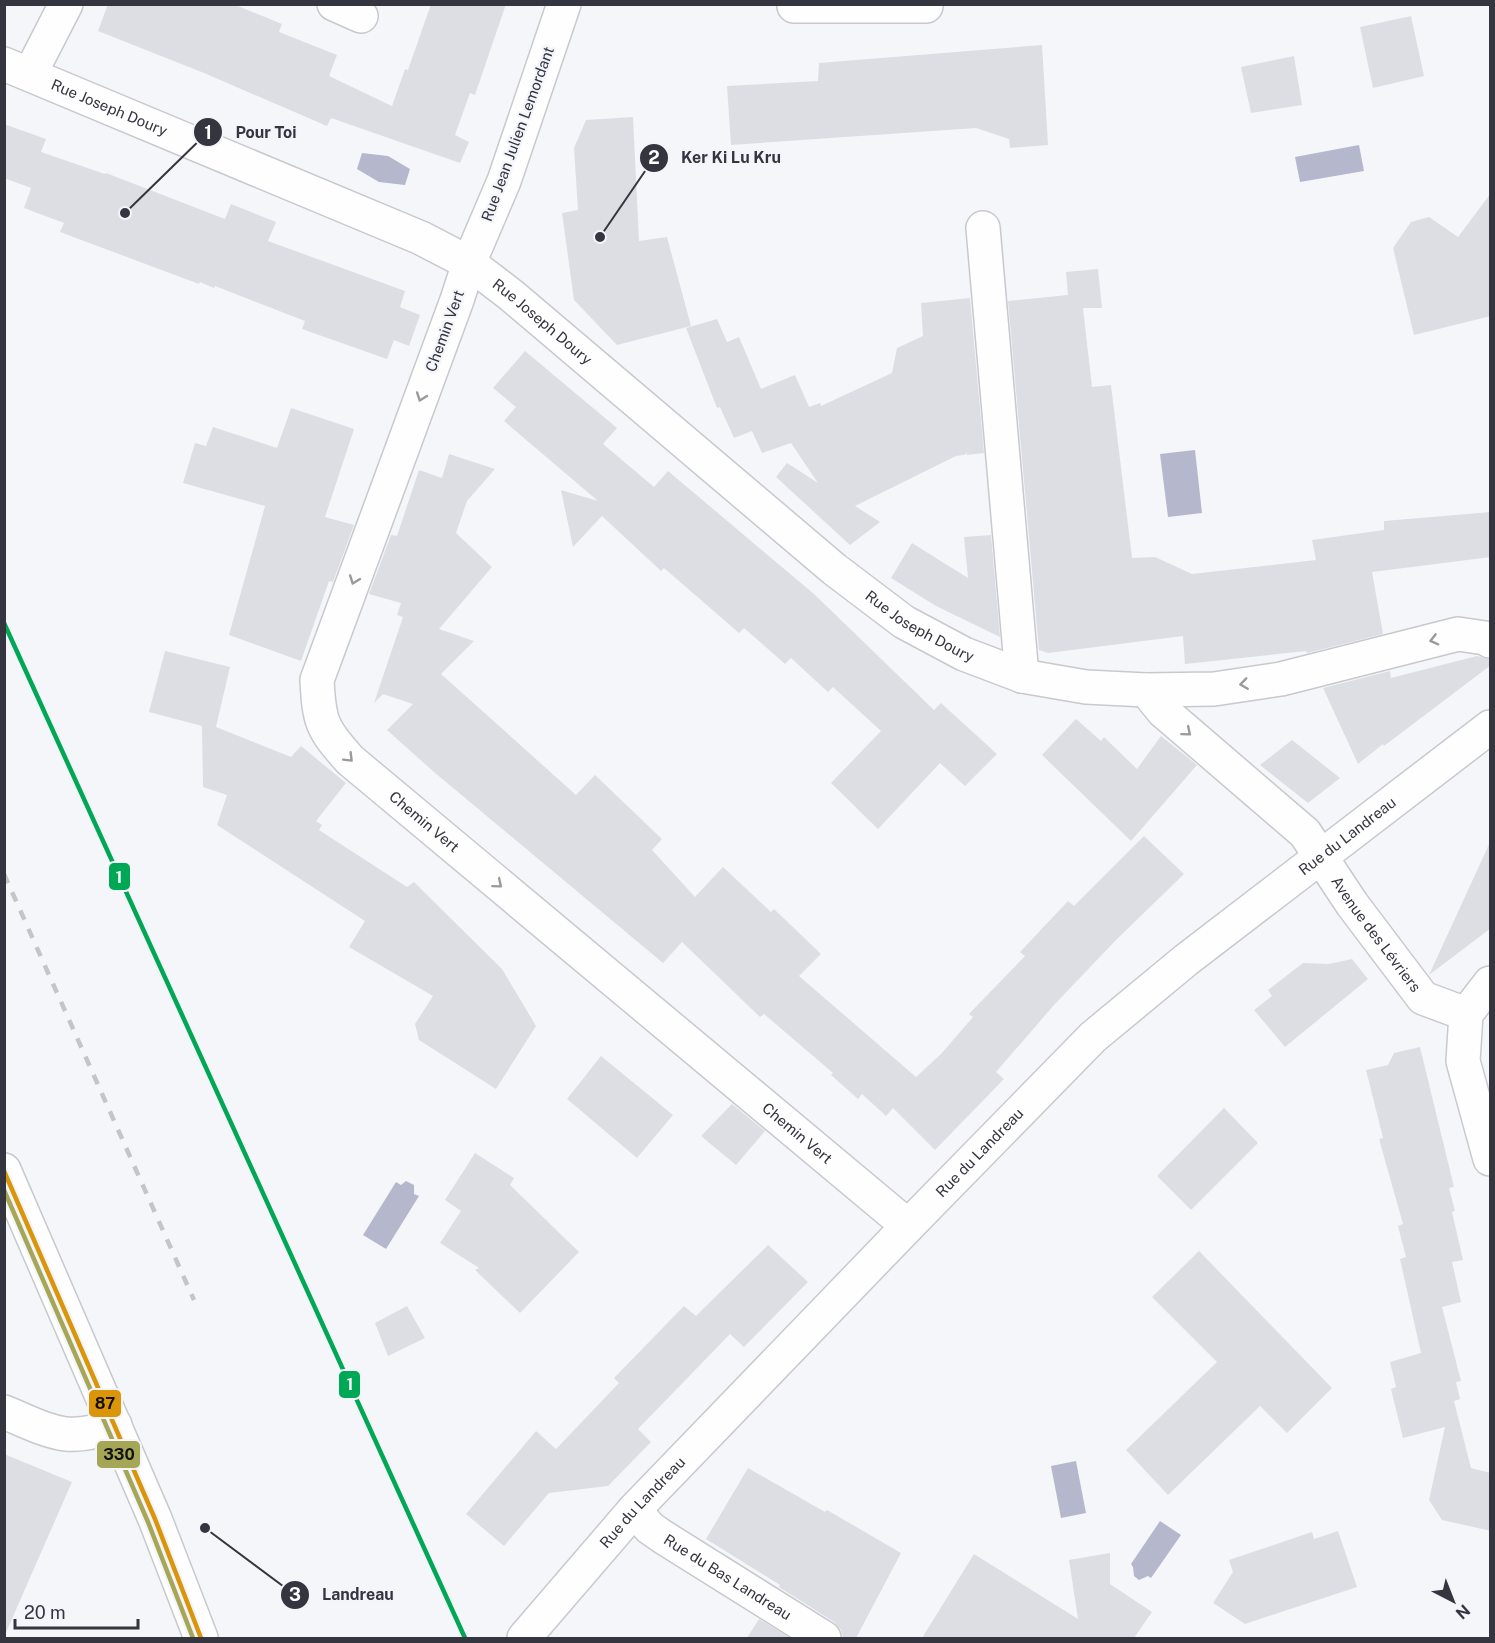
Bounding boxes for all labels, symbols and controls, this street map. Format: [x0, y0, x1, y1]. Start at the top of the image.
street label: Rue Jean Julien Lemordant [478, 44, 557, 224]
street label: Rue Joseph Doury [49, 76, 170, 139]
callout: Pour Toi [193, 115, 309, 149]
text: 1 [204, 122, 212, 143]
text: Pour Toi [235, 123, 297, 142]
callout: Ker Ki Lu Kru [639, 141, 792, 175]
text: 2 [648, 147, 660, 168]
text: Ker Ki Lu Kru [681, 148, 781, 167]
street label: Rue Joseph Doury [490, 275, 596, 368]
street label: Chemin Vert [422, 288, 467, 374]
one-way arrow [416, 391, 429, 402]
one-way arrow [348, 574, 361, 585]
street label: Rue Joseph Doury [862, 587, 977, 665]
one-way arrow [1429, 633, 1439, 646]
one-way arrow [1240, 678, 1249, 690]
one-way arrow [1180, 724, 1191, 735]
one-way arrow [342, 751, 353, 762]
street label: Chemin Vert [386, 788, 463, 856]
street label: Rue du Landreau [1295, 793, 1399, 878]
line badge: 1 [108, 862, 131, 891]
text: 1 [116, 868, 122, 887]
street label: Avenue des Lévriers [1328, 873, 1424, 995]
one-way arrow [491, 876, 502, 887]
street label: Chemin Vert [759, 1099, 836, 1167]
street label: Rue du Landreau [932, 1104, 1027, 1200]
line badge: 1 [338, 1370, 361, 1399]
text: 1 [347, 1375, 353, 1394]
line badge: 87 [88, 1389, 122, 1418]
text: 87 [95, 1394, 115, 1413]
line badge: 330 [96, 1440, 141, 1469]
text: 330 [103, 1445, 135, 1464]
street label: Rue du Landreau [596, 1453, 688, 1551]
street label: Rue du Bas Landreau [661, 1531, 795, 1623]
north arrow [1423, 1571, 1483, 1631]
callout: Landreau [280, 1578, 406, 1612]
text: 3 [289, 1584, 301, 1605]
text: Landreau [322, 1585, 394, 1604]
scale bar [15, 1592, 138, 1630]
text: N [1452, 1601, 1474, 1623]
text: 20 m [24, 1602, 66, 1623]

